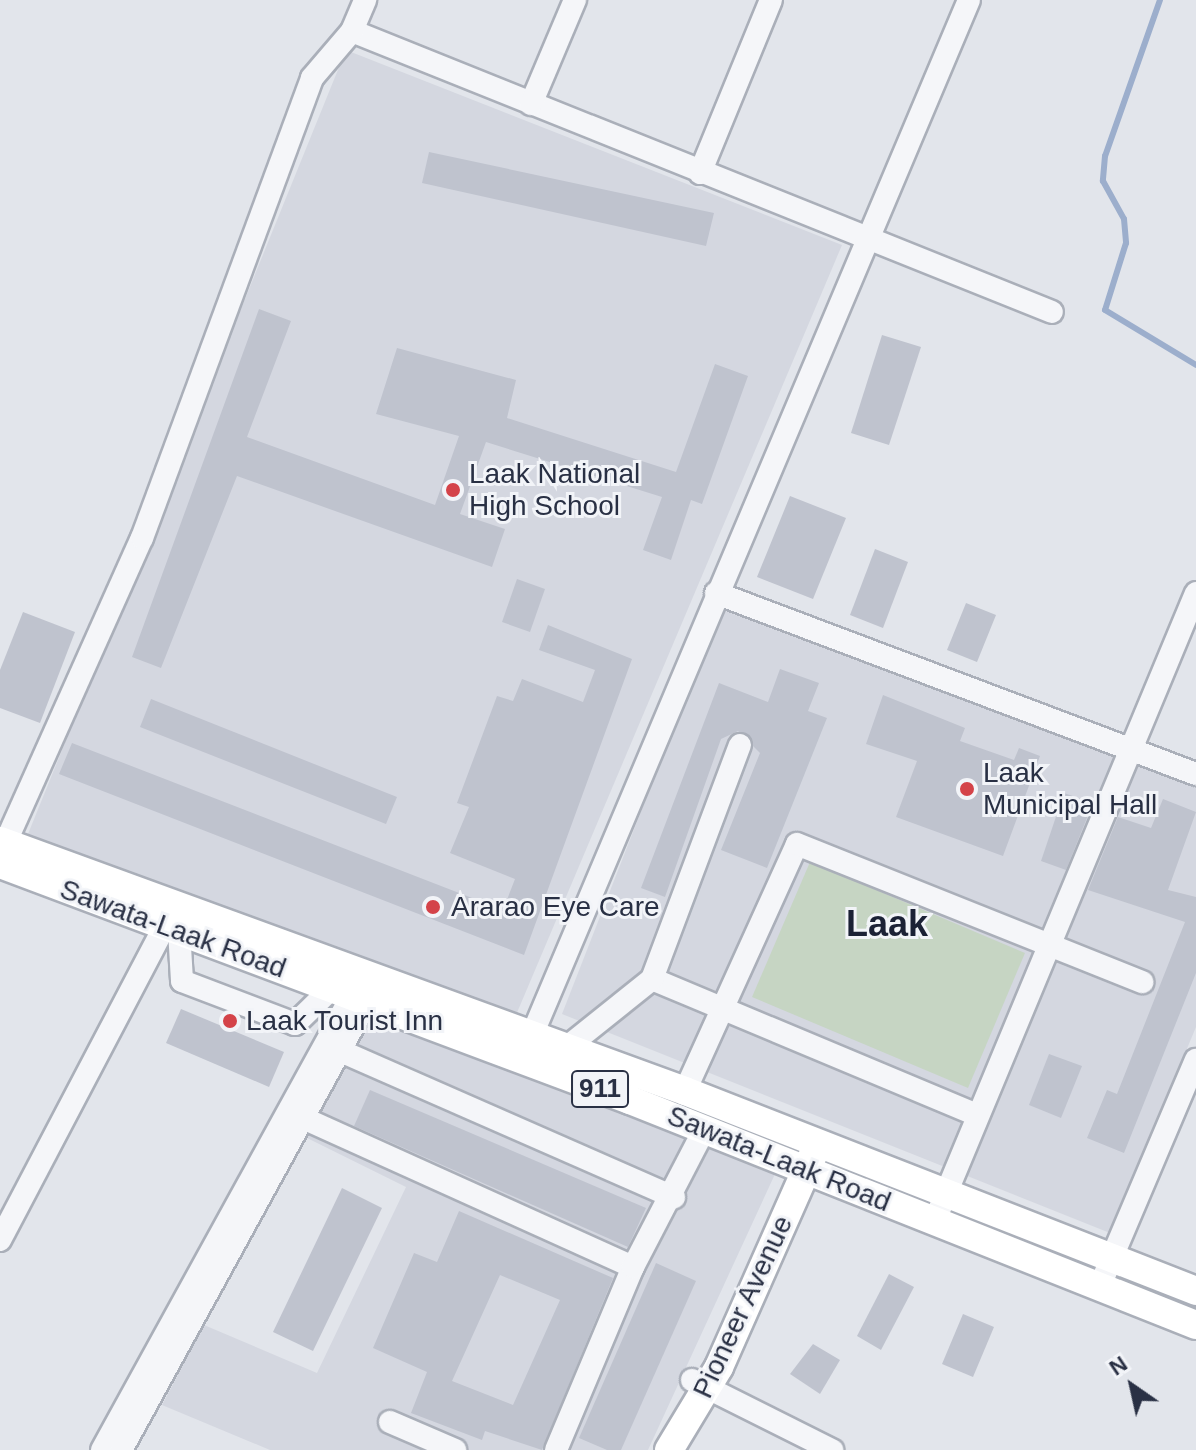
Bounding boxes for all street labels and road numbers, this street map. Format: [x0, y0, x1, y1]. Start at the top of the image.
street label: Sawata-Laak Road [55, 872, 291, 986]
road number: 911 [570, 1067, 630, 1111]
street label: Sawata-Laak Road [662, 1099, 896, 1219]
street label: Pioneer Avenue [686, 1210, 800, 1404]

